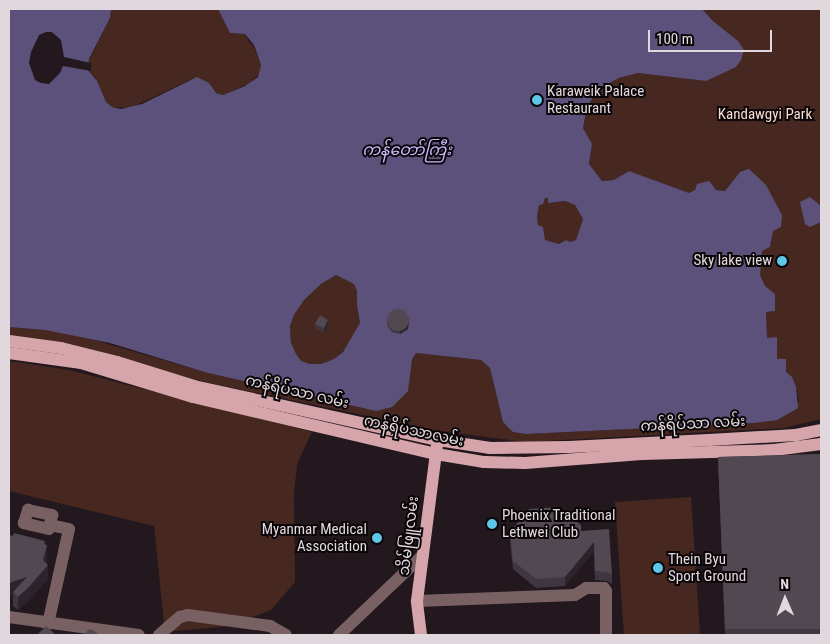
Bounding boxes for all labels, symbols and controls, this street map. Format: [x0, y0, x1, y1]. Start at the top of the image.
scale bar [650, 20, 774, 52]
text: 100 m [656, 30, 693, 48]
place label: Karaweik Palace Restaurant [547, 82, 644, 117]
marker: Karaweik Palace Restaurant [531, 94, 543, 106]
park label: Kandawgyi Park [718, 106, 812, 124]
water label: ကန်တော်ကြီး [362, 140, 452, 160]
place label: Sky lake view [693, 252, 772, 270]
marker: Sky lake view [776, 255, 788, 267]
street label: ကန်ရိပ်သာ လမ်း [244, 371, 350, 413]
street label: ကန်ရိပ်သာလမ်း [362, 412, 466, 450]
street label: ကန်ရိပ်သာ လမ်း [640, 412, 746, 436]
street label: သိမ်ဖြူလမ်း [395, 495, 423, 577]
place label: Phoenix Traditional Lethwei Club [502, 506, 616, 541]
marker: Phoenix Traditional Lethwei Club [486, 518, 498, 530]
place label: Myanmar Medical Association [262, 520, 367, 555]
marker: Myanmar Medical Association [371, 532, 383, 544]
place label: Thein Byu Sport Ground [668, 550, 746, 585]
marker: Thein Byu Sport Ground [652, 562, 664, 574]
north arrow [760, 574, 810, 624]
text: N [780, 576, 789, 592]

